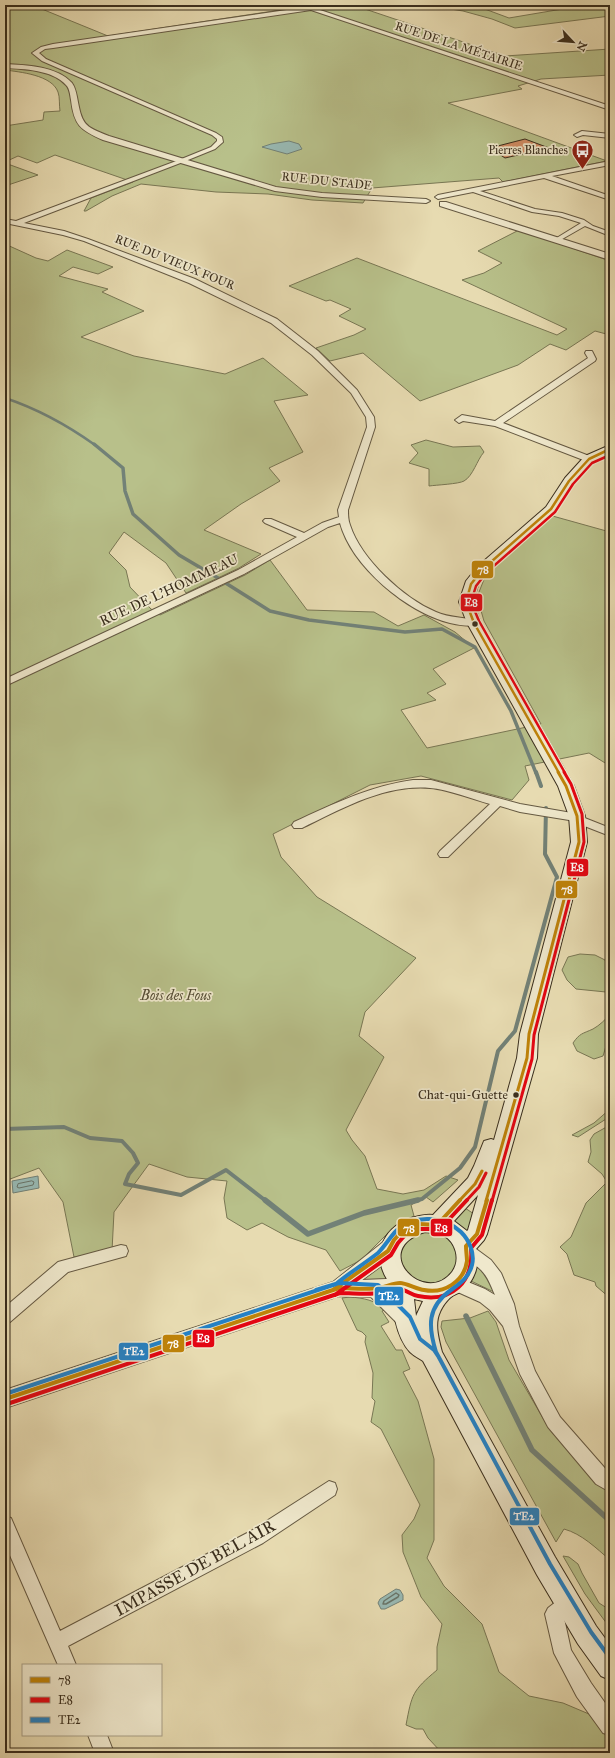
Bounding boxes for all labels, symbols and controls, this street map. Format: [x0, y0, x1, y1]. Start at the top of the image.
street label: RUE DE LA MÉTAIRIE [393, 17, 526, 73]
north arrow [553, 22, 593, 62]
text: N [573, 39, 589, 54]
bus stop icon: Pierres Blanches [570, 137, 596, 170]
place label: Pierres Blanches [488, 143, 568, 157]
street label: RUE DU STADE [281, 169, 373, 193]
street label: RUE DU VIEUX FOUR [113, 231, 238, 293]
street label: RUE DE L'HOMMEAU [97, 550, 242, 630]
line badge: 78 [471, 560, 494, 579]
text: 78 [477, 563, 489, 576]
line badge: E8 [460, 593, 483, 612]
text: E8 [464, 596, 478, 609]
unlabelled marker [470, 619, 480, 629]
line badge: E8 [566, 858, 589, 877]
text: E8 [570, 861, 584, 874]
line badge: 78 [555, 880, 578, 899]
text: 78 [561, 883, 573, 896]
park label: Bois des Fous [140, 987, 212, 1004]
place label: Chat-qui-Guette [418, 1087, 509, 1103]
marker: Chat-qui-Guette [511, 1090, 521, 1100]
line badge: 78 [397, 1218, 420, 1237]
line badge: E8 [430, 1218, 453, 1237]
text: 78 [403, 1222, 415, 1235]
text: E8 [434, 1222, 448, 1235]
line badge: TE2 [374, 1286, 404, 1306]
text: TE2 [378, 1290, 400, 1303]
line badge: E8 [192, 1329, 215, 1348]
text: E8 [196, 1332, 210, 1345]
line badge: 78 [162, 1334, 185, 1353]
text: 78 [167, 1337, 179, 1350]
line badge: TE2 [118, 1342, 149, 1361]
text: TE2 [123, 1345, 145, 1358]
line badge: TE2 [509, 1507, 540, 1526]
text: TE2 [513, 1510, 535, 1523]
street label: IMPASSE DE BEL AIR [111, 1515, 280, 1621]
legend [22, 1664, 162, 1736]
text: 78 [58, 1673, 71, 1687]
text: E8 [58, 1693, 73, 1707]
text: TE2 [58, 1713, 81, 1727]

